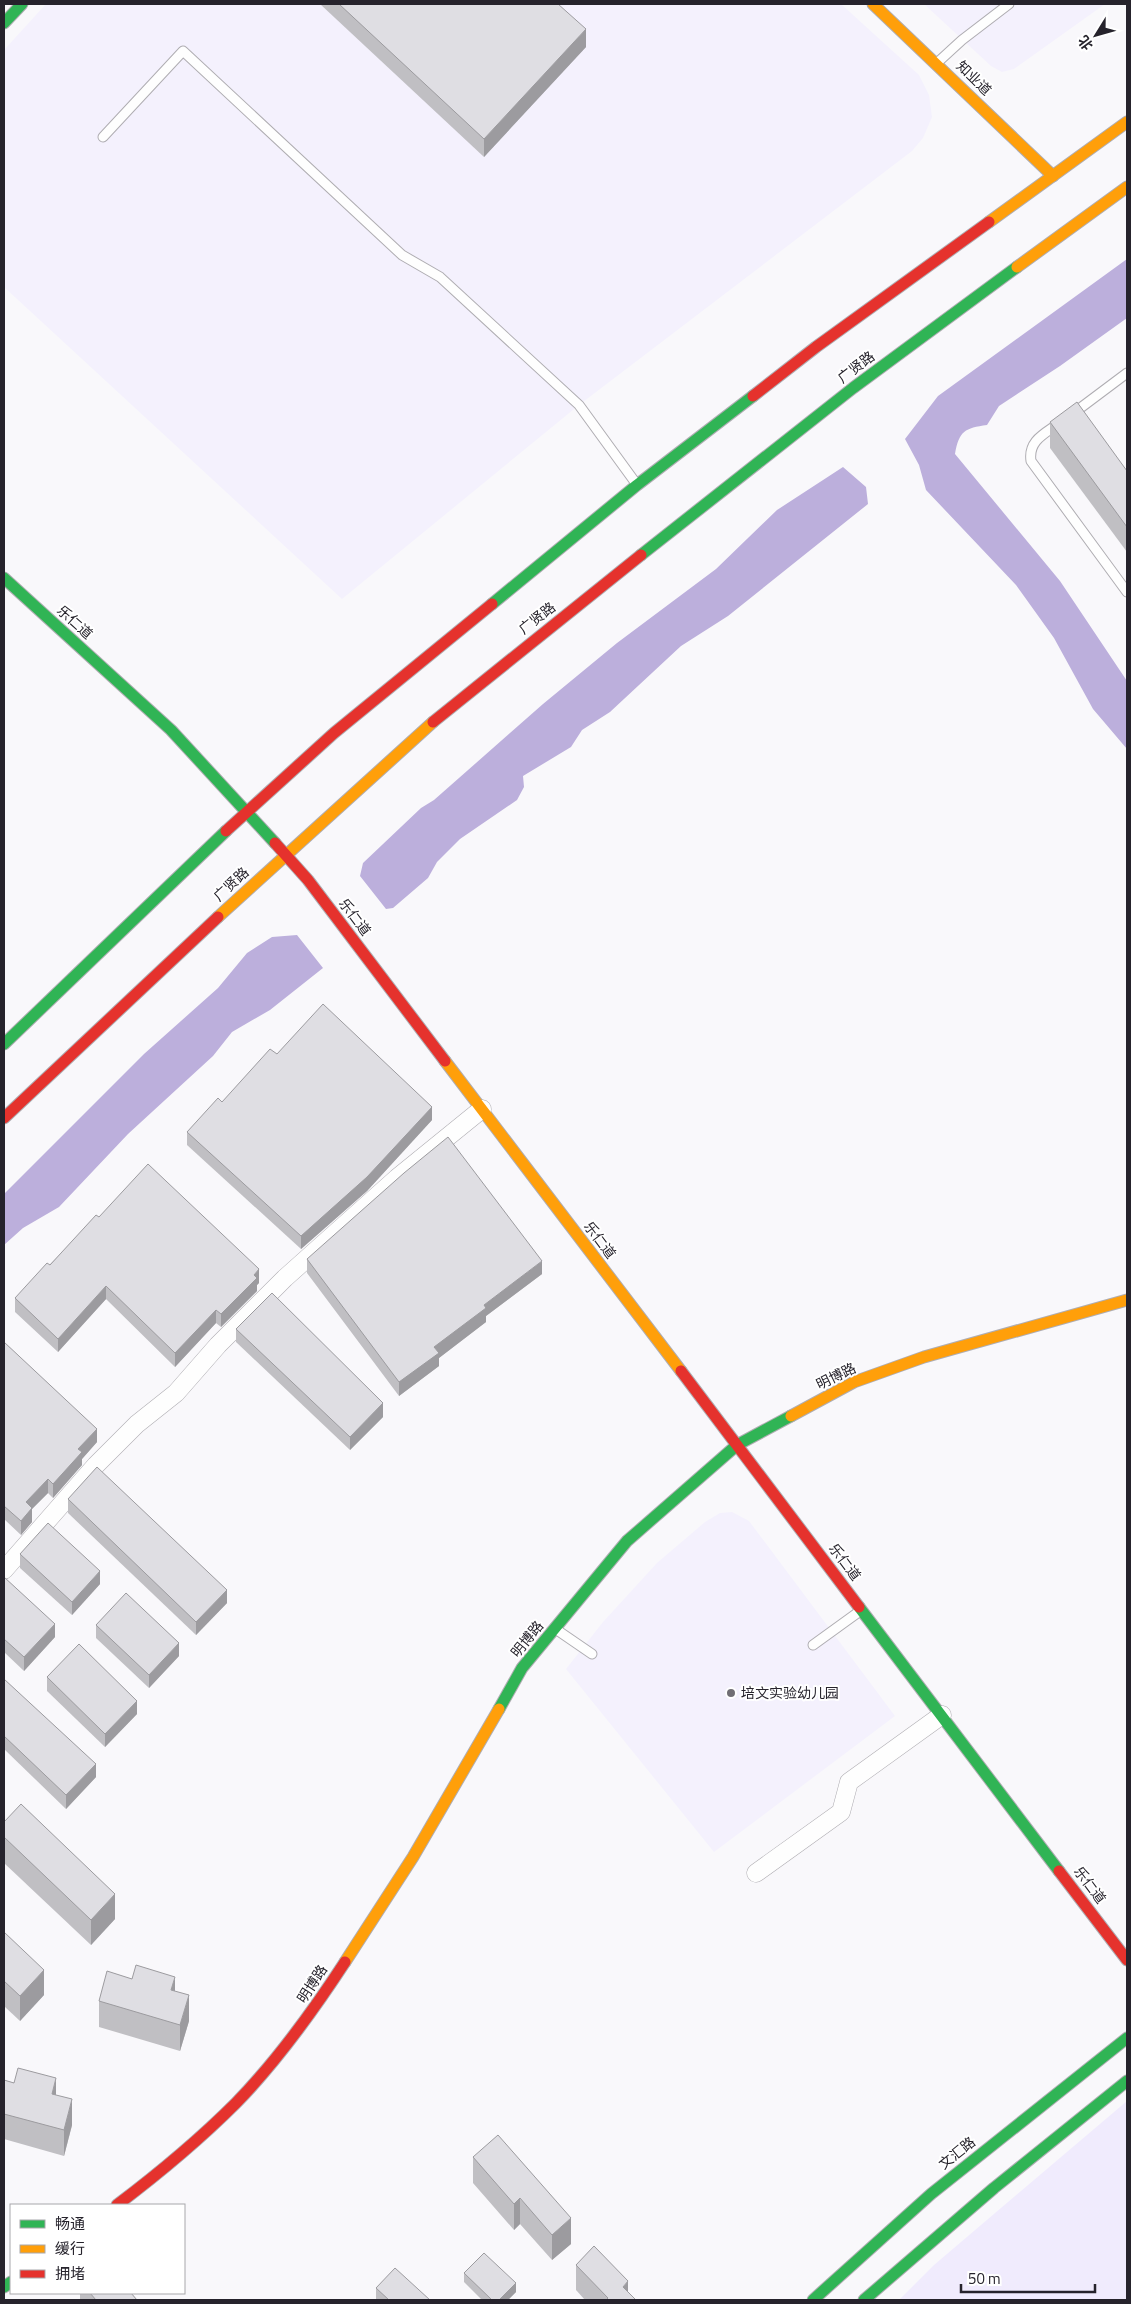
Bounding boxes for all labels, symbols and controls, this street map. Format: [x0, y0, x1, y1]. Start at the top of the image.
north arrow [1071, 10, 1121, 60]
text: 北 [1073, 31, 1098, 55]
street label: 知业道 [952, 55, 997, 100]
street label: 广贤路 [833, 346, 879, 388]
street label: 广贤路 [514, 596, 560, 639]
street label: 乐仁道 [53, 600, 98, 643]
street label: 广贤路 [208, 862, 253, 906]
street label: 乐仁道 [334, 894, 376, 940]
street label: 乐仁道 [579, 1217, 621, 1263]
street label: 明博路 [812, 1357, 859, 1394]
street label: 乐仁道 [824, 1539, 866, 1585]
street label: 明博路 [505, 1616, 548, 1662]
place label: 培文实验幼儿园 [741, 1682, 839, 1703]
marker: 培文实验幼儿园 [725, 1687, 737, 1699]
street label: 乐仁道 [1069, 1862, 1111, 1908]
street label: 明博路 [291, 1960, 332, 2007]
street label: 文汇路 [934, 2131, 980, 2174]
legend [10, 2204, 185, 2294]
text: 畅通 [55, 2212, 85, 2235]
text: 缓行 [55, 2237, 85, 2260]
text: 拥堵 [55, 2262, 85, 2285]
scale bar [961, 2262, 1095, 2294]
text: 50 m [968, 2267, 1001, 2290]

